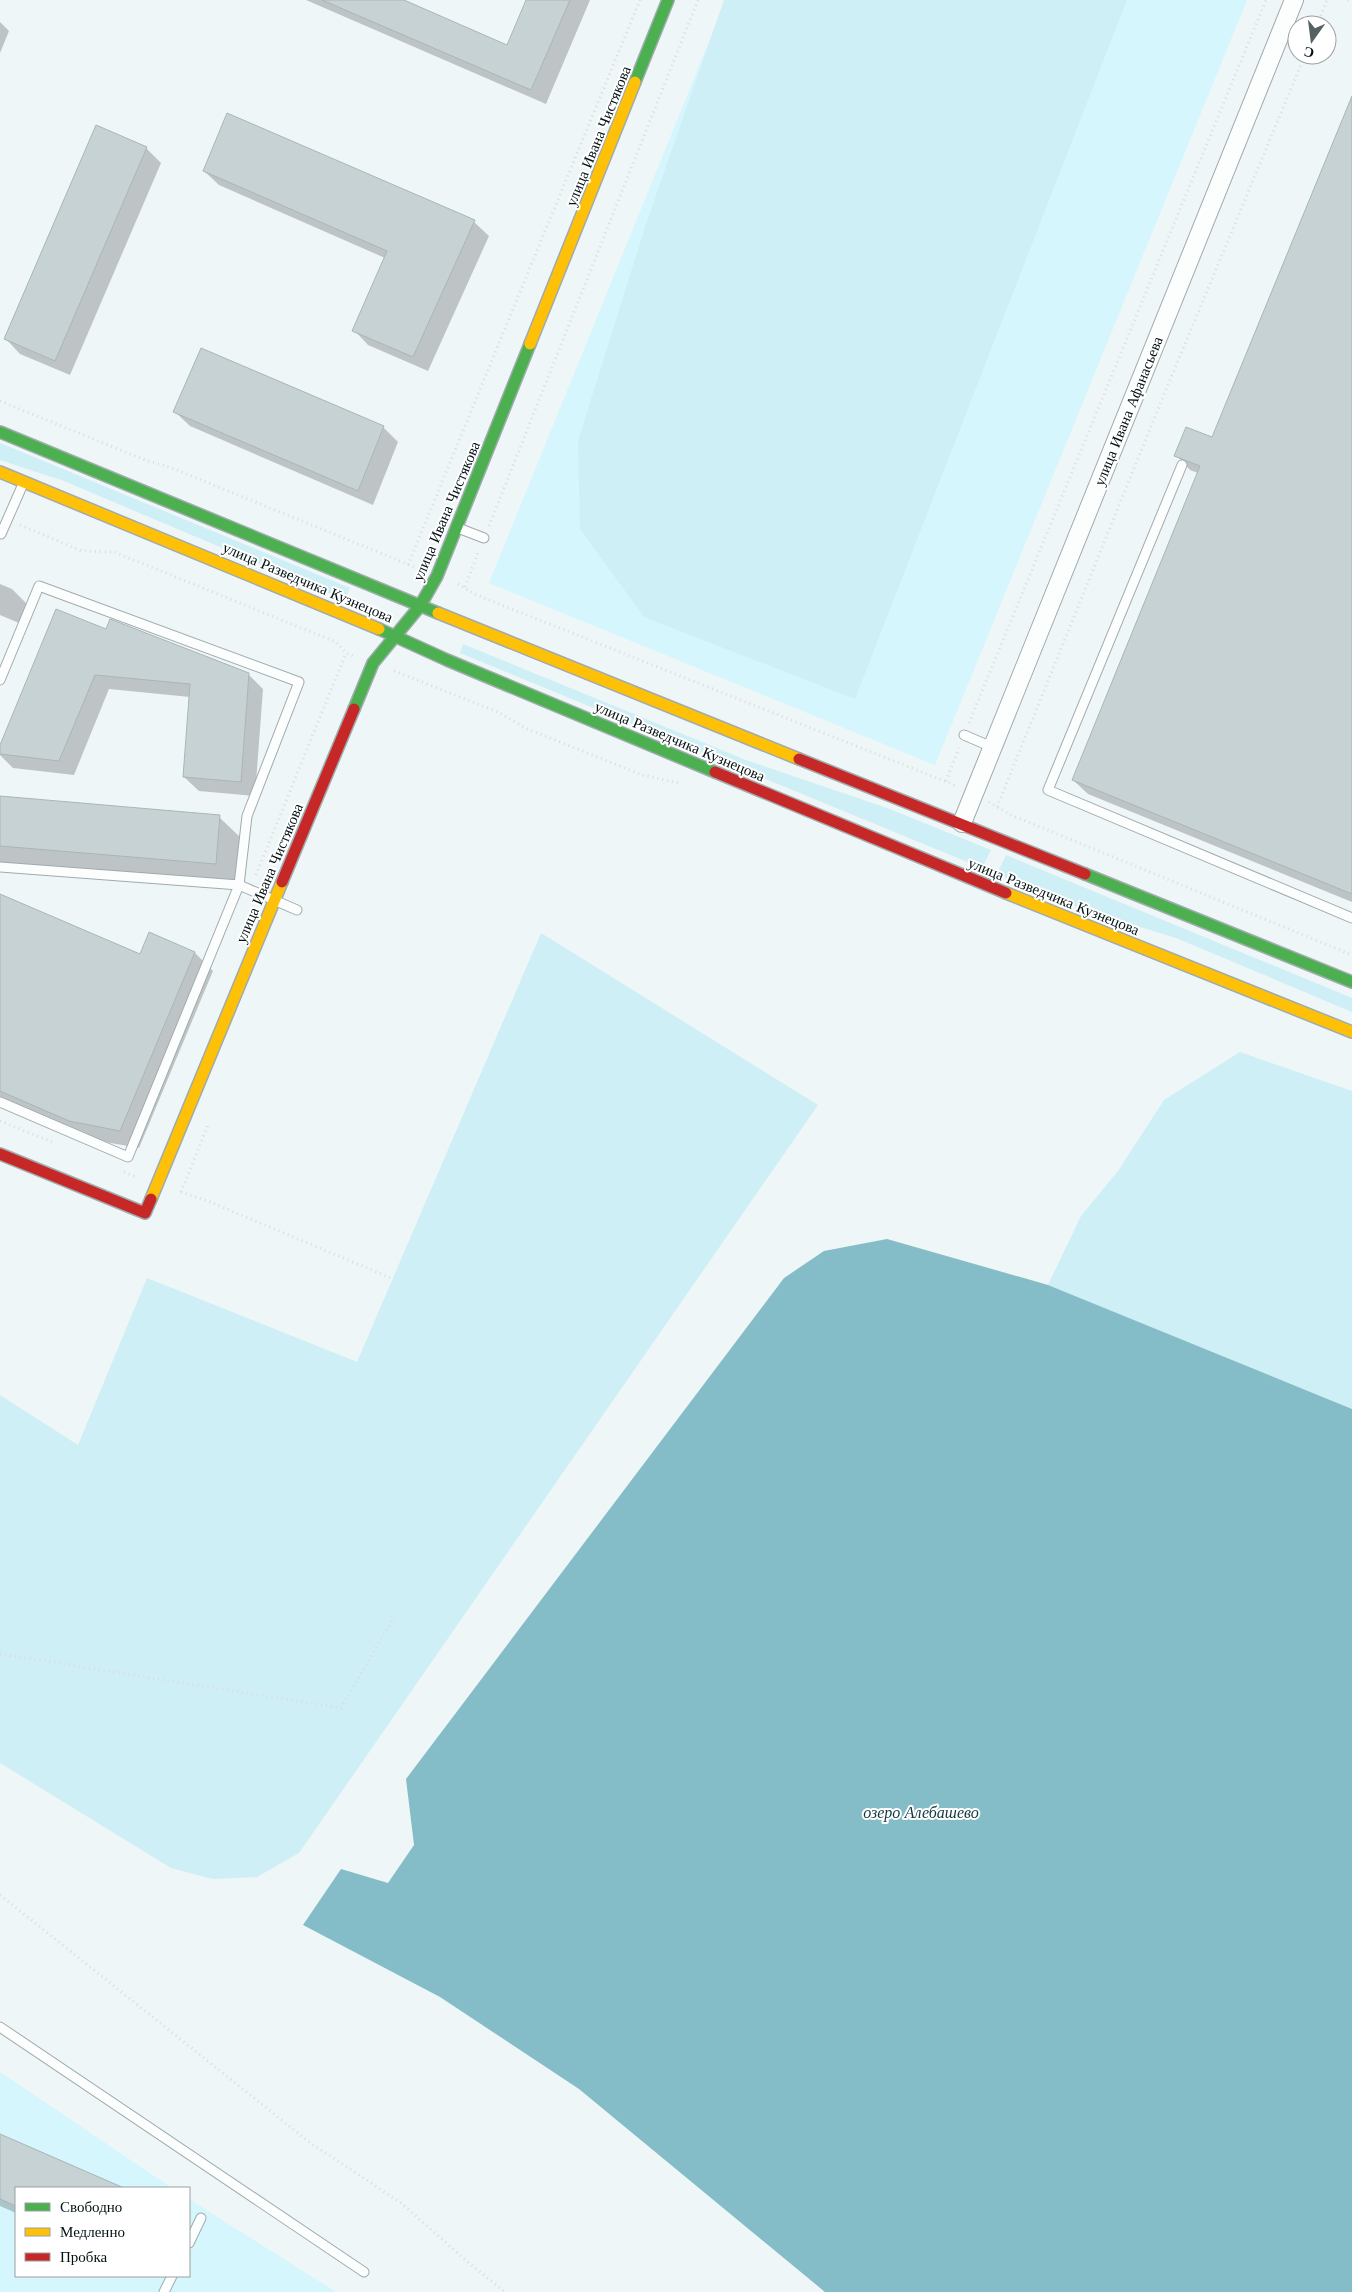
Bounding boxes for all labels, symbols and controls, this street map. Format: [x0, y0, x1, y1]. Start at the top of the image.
north arrow [1287, 15, 1337, 65]
text: С [1302, 43, 1316, 63]
street label: улица Ивана Чистякова [561, 63, 635, 209]
street label: улица Ивана Афанасьева [1089, 333, 1167, 489]
street label: улица Ивана Чистякова [408, 438, 484, 584]
street label: улица Разведчика Кузнецова [220, 538, 396, 627]
street label: улица Разведчика Кузнецова [592, 697, 768, 786]
street label: улица Ивана Чистякова [231, 800, 307, 946]
street label: улица Разведчика Кузнецова [966, 853, 1143, 939]
water label: озеро Алебашево [863, 1802, 979, 1822]
legend [15, 2187, 190, 2277]
text: Свободно [60, 2197, 122, 2216]
text: Медленно [60, 2222, 125, 2241]
text: Пробка [60, 2247, 108, 2266]

